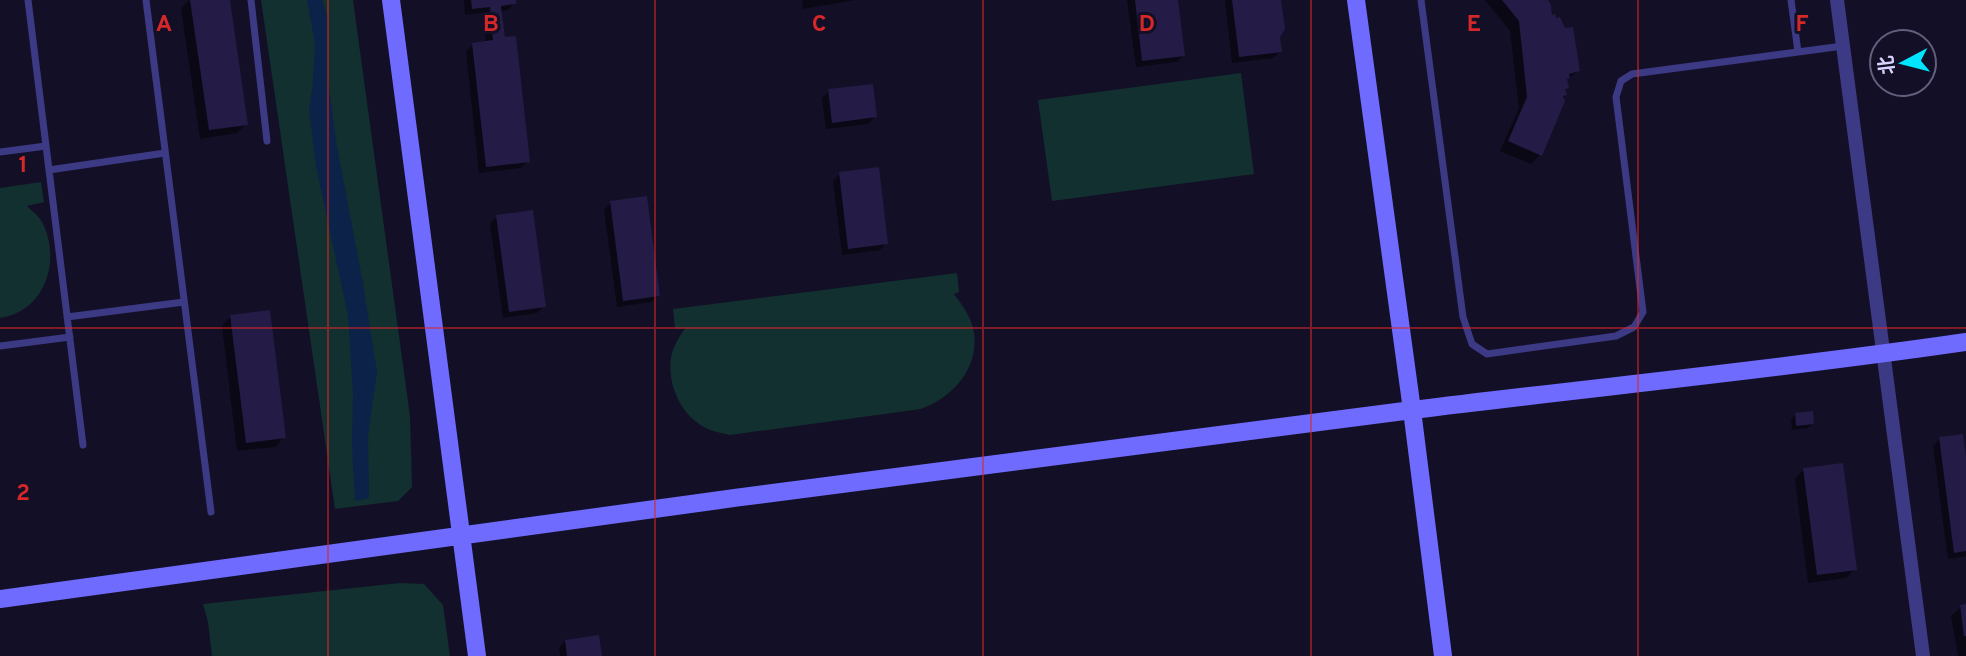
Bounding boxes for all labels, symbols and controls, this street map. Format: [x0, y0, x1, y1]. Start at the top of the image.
text: A [156, 11, 172, 40]
text: B [483, 11, 499, 40]
text: C [812, 11, 826, 40]
text: D [1139, 11, 1155, 40]
text: E [1467, 11, 1481, 40]
text: F [1795, 11, 1809, 40]
north arrow [1868, 28, 1938, 98]
text: 北 [1875, 54, 1901, 76]
text: 1 [18, 152, 28, 181]
text: 2 [16, 480, 30, 509]

